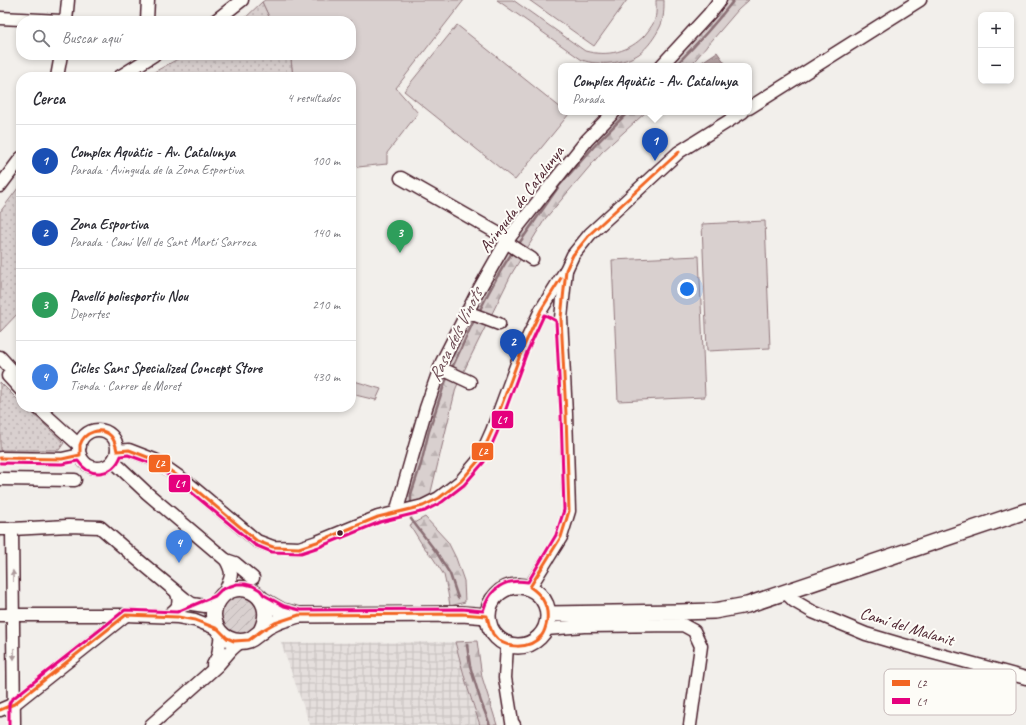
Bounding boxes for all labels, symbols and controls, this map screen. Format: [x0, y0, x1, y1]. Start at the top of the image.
map controls [978, 12, 1014, 84]
button: + [978, 12, 1014, 48]
search box [16, 16, 356, 60]
icon: search [30, 27, 52, 49]
text: Buscar aquí [62, 29, 121, 48]
button: − [978, 48, 1014, 84]
popup [558, 63, 752, 115]
text: Complex Aquàtic - Av. Catalunya [572, 72, 738, 91]
text: Cerca [32, 88, 65, 109]
text: 4 resultados [287, 90, 340, 106]
text: Parada [572, 91, 604, 107]
pin: 1 [642, 128, 668, 161]
street label: Avinguda de Catalunya [474, 141, 569, 257]
text: Complex Aquàtic - Av. Catalunya [70, 143, 235, 162]
text: 1 [42, 153, 48, 169]
text: 100 m [312, 153, 340, 169]
text: Parada · Avinguda de la Zona Esportiva [70, 162, 244, 178]
text: Zona Esportiva [70, 215, 148, 234]
pin: 3 [387, 220, 413, 253]
text: 2 [42, 225, 48, 241]
text: 140 m [312, 225, 340, 241]
text: Parada · Camí Vell de Sant Martí Sarroca [70, 234, 256, 250]
your location [677, 279, 697, 299]
water label: Rasa dels Vinots [423, 282, 489, 385]
text: Pavelló poliesportiu Nou [70, 287, 188, 306]
text: 3 [42, 297, 48, 313]
text: 210 m [312, 297, 340, 313]
text: Deportes [70, 306, 109, 322]
pin: 2 [500, 329, 526, 362]
text: Cicles Sans Specialized Concept Store [70, 359, 262, 378]
text: 4 [42, 369, 48, 385]
text: 430 m [312, 369, 340, 385]
text: Tienda · Carrer de Moret [70, 378, 181, 394]
line badge: L1 [491, 410, 514, 429]
text: L1 [497, 412, 508, 426]
line badge: L2 [471, 442, 494, 461]
text: L2 [478, 444, 489, 458]
line badge: L2 [148, 454, 171, 473]
text: L2 [155, 456, 166, 470]
line badge: L1 [168, 474, 191, 493]
text: L1 [175, 476, 186, 490]
unlabelled marker [335, 528, 345, 538]
pin: 4 [166, 530, 192, 563]
one-way arrow [10, 569, 16, 582]
street label: Camí del Malanit [857, 602, 958, 651]
one-way arrow [11, 648, 17, 661]
legend [884, 669, 1016, 715]
text: L2 [917, 676, 928, 690]
text: L1 [917, 694, 928, 708]

